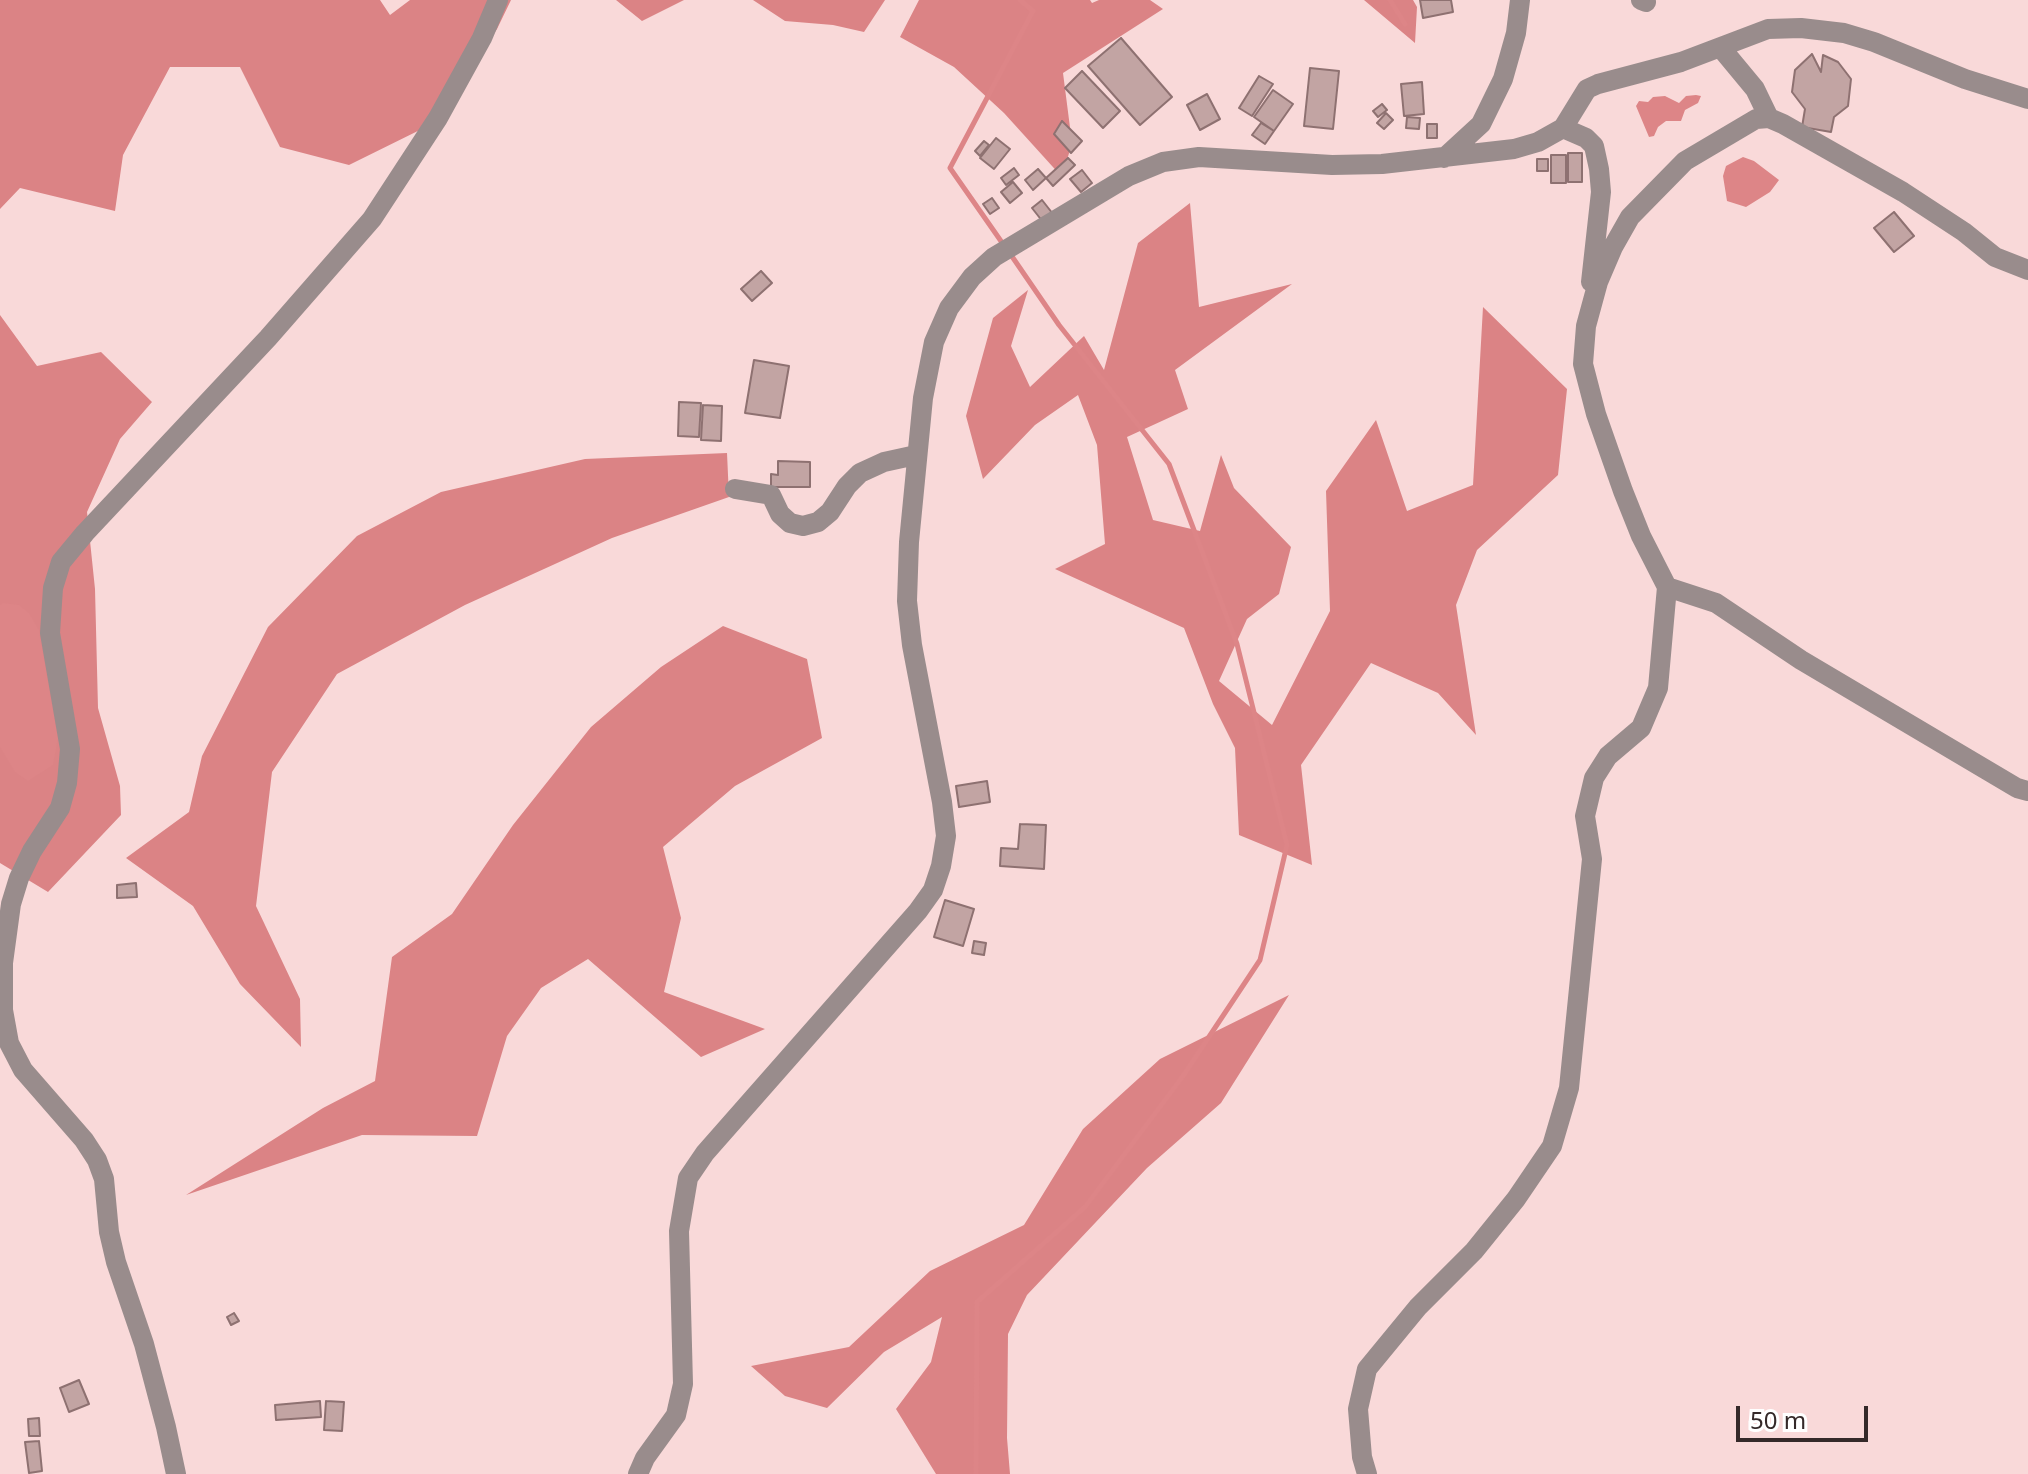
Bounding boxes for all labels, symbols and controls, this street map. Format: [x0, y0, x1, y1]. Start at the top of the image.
scale bar [1740, 1390, 1872, 1440]
text: 50 m [1750, 1403, 1806, 1436]

